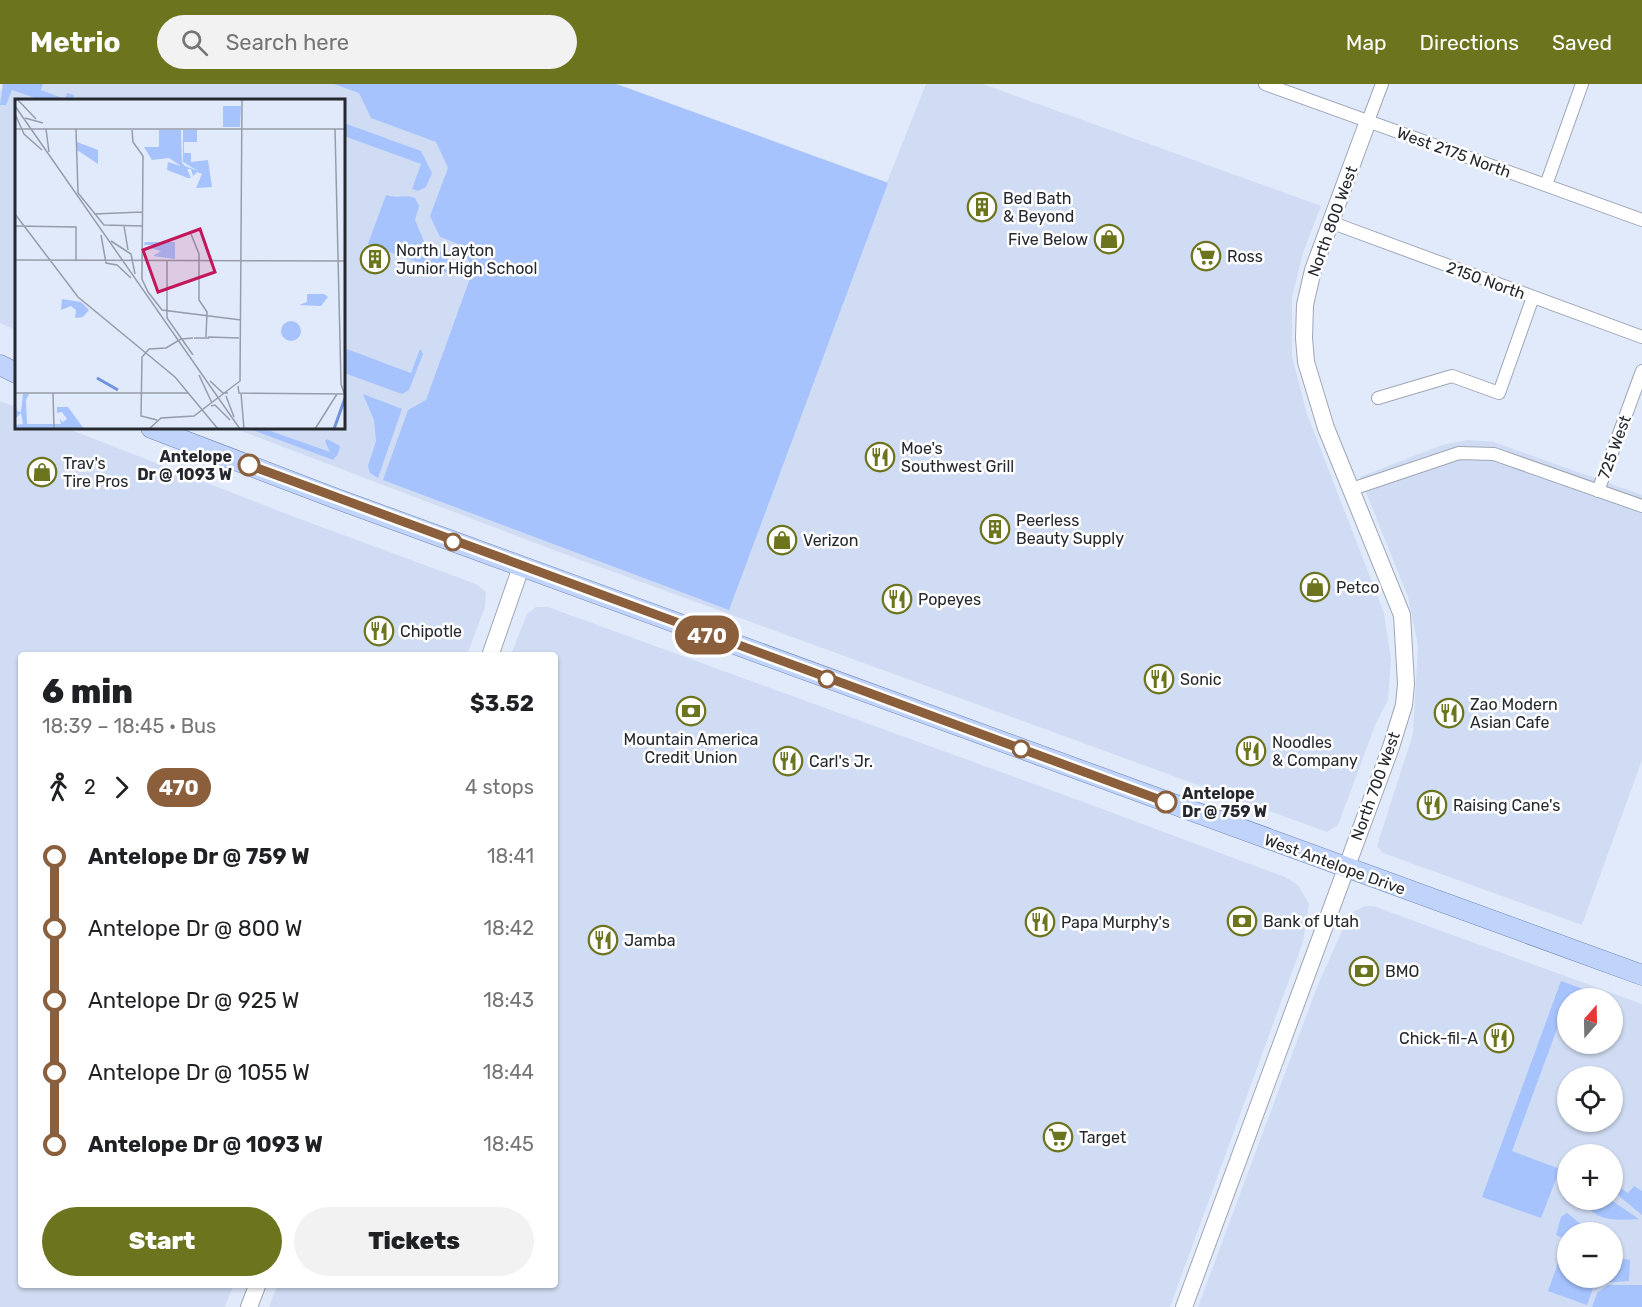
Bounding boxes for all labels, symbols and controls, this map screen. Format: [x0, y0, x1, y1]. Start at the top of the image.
search box [157, 15, 577, 69]
text: Metrio [30, 26, 121, 59]
icon: search [178, 26, 211, 59]
text: Search here [226, 29, 349, 56]
text: Map [1346, 30, 1387, 55]
text: Directions [1420, 30, 1519, 55]
text: Saved [1552, 30, 1612, 55]
inset map [15, 99, 345, 429]
street label: West 2175 North [1394, 123, 1513, 182]
street label: North 800 West [1304, 163, 1361, 279]
place label: Bed Bath & Beyond [1003, 189, 1074, 226]
building icon: Bed Bath & Beyond [966, 191, 998, 223]
shop icon: Five Below [1093, 223, 1125, 255]
place label: Five Below [1008, 230, 1088, 249]
supermarket icon: Ross [1190, 240, 1222, 272]
place label: North Layton Junior High School [396, 241, 537, 278]
building icon: North Layton Junior High School [359, 243, 391, 275]
place label: Ross [1227, 247, 1263, 266]
street label: 2150 North [1444, 257, 1528, 303]
street label: 725 West [1594, 413, 1635, 482]
place label: Moe's Southwest Grill [901, 439, 1014, 476]
restaurant icon: Moe's Southwest Grill [864, 441, 896, 473]
place label: Antelope Dr @ 1093 W [137, 447, 232, 484]
place label: Trav's Tire Pros [63, 454, 128, 491]
marker: Antelope Dr @ 1093 W [238, 454, 260, 476]
shop icon: Trav's Tire Pros [26, 456, 58, 488]
place label: Peerless Beauty Supply [1016, 511, 1124, 548]
building icon: Peerless Beauty Supply [979, 513, 1011, 545]
shop icon: Verizon [766, 524, 798, 556]
place label: Verizon [803, 531, 858, 550]
unlabelled marker [444, 533, 462, 551]
shop icon: Petco [1299, 571, 1331, 603]
place label: Petco [1336, 578, 1379, 597]
restaurant icon: Popeyes [881, 583, 913, 615]
place label: Popeyes [918, 590, 981, 609]
restaurant icon: Chipotle [363, 615, 395, 647]
line badge: 470 [672, 616, 742, 654]
place label: Chipotle [400, 622, 462, 641]
text: 470 [687, 623, 727, 648]
restaurant icon: Sonic [1143, 663, 1175, 695]
unlabelled marker [818, 670, 836, 688]
place label: Sonic [1180, 670, 1222, 689]
text: 6 min [42, 672, 133, 711]
text: $3.52 [470, 690, 534, 717]
bank icon: Mountain America Credit Union [675, 695, 707, 727]
place label: Zao Modern Asian Cafe [1470, 695, 1558, 732]
restaurant icon: Zao Modern Asian Cafe [1433, 697, 1465, 729]
text: 18:39 – 18:45 · Bus [42, 714, 216, 738]
street label: North 700 West [1347, 729, 1404, 843]
place label: Mountain America Credit Union [624, 730, 758, 767]
place label: Noodles & Company [1272, 733, 1358, 770]
restaurant icon: Noodles & Company [1235, 735, 1267, 767]
unlabelled marker [1012, 740, 1030, 758]
restaurant icon: Carl's Jr. [772, 745, 804, 777]
place label: Carl's Jr. [809, 752, 873, 771]
icon: walk [42, 771, 75, 804]
icon: forward [105, 771, 138, 804]
text: 2 [84, 775, 96, 799]
text: 470 [159, 775, 199, 800]
text: 4 stops [465, 775, 534, 799]
place label: Antelope Dr @ 759 W [1182, 784, 1267, 821]
restaurant icon: Raising Cane's [1416, 789, 1448, 821]
marker: Antelope Dr @ 759 W [1155, 791, 1177, 813]
place label: Raising Cane's [1453, 796, 1560, 815]
street label: West Antelope Drive [1262, 830, 1408, 899]
text: Antelope Dr @ 759 W [88, 843, 309, 870]
text: 18:41 [487, 844, 534, 868]
bank icon: Bank of Utah [1226, 905, 1258, 937]
restaurant icon: Papa Murphy's [1024, 906, 1056, 938]
place label: Bank of Utah [1263, 912, 1359, 931]
place label: Papa Murphy's [1061, 913, 1170, 932]
text: Antelope Dr @ 800 W [88, 915, 302, 942]
text: 18:42 [483, 916, 534, 940]
restaurant icon: Jamba [587, 924, 619, 956]
place label: Jamba [624, 931, 676, 950]
bank icon: BMO [1348, 955, 1380, 987]
place label: BMO [1385, 962, 1419, 981]
text: Antelope Dr @ 925 W [88, 987, 299, 1014]
text: 18:43 [483, 988, 534, 1012]
north arrow [1557, 988, 1623, 1054]
map controls [1557, 988, 1623, 1288]
restaurant icon: Chick-fil-A [1483, 1022, 1515, 1054]
place label: Chick-fil-A [1399, 1029, 1478, 1048]
text: Antelope Dr @ 1055 W [88, 1059, 310, 1086]
text: 18:44 [483, 1060, 534, 1084]
button: locate [1557, 1066, 1623, 1132]
supermarket icon: Target [1042, 1121, 1074, 1153]
place label: Target [1079, 1128, 1126, 1147]
text: Antelope Dr @ 1093 W [88, 1131, 323, 1158]
text: 18:45 [483, 1132, 534, 1156]
button: + [1557, 1144, 1623, 1210]
button: Start [42, 1207, 282, 1276]
button: Tickets [294, 1207, 534, 1276]
button: − [1557, 1222, 1623, 1288]

